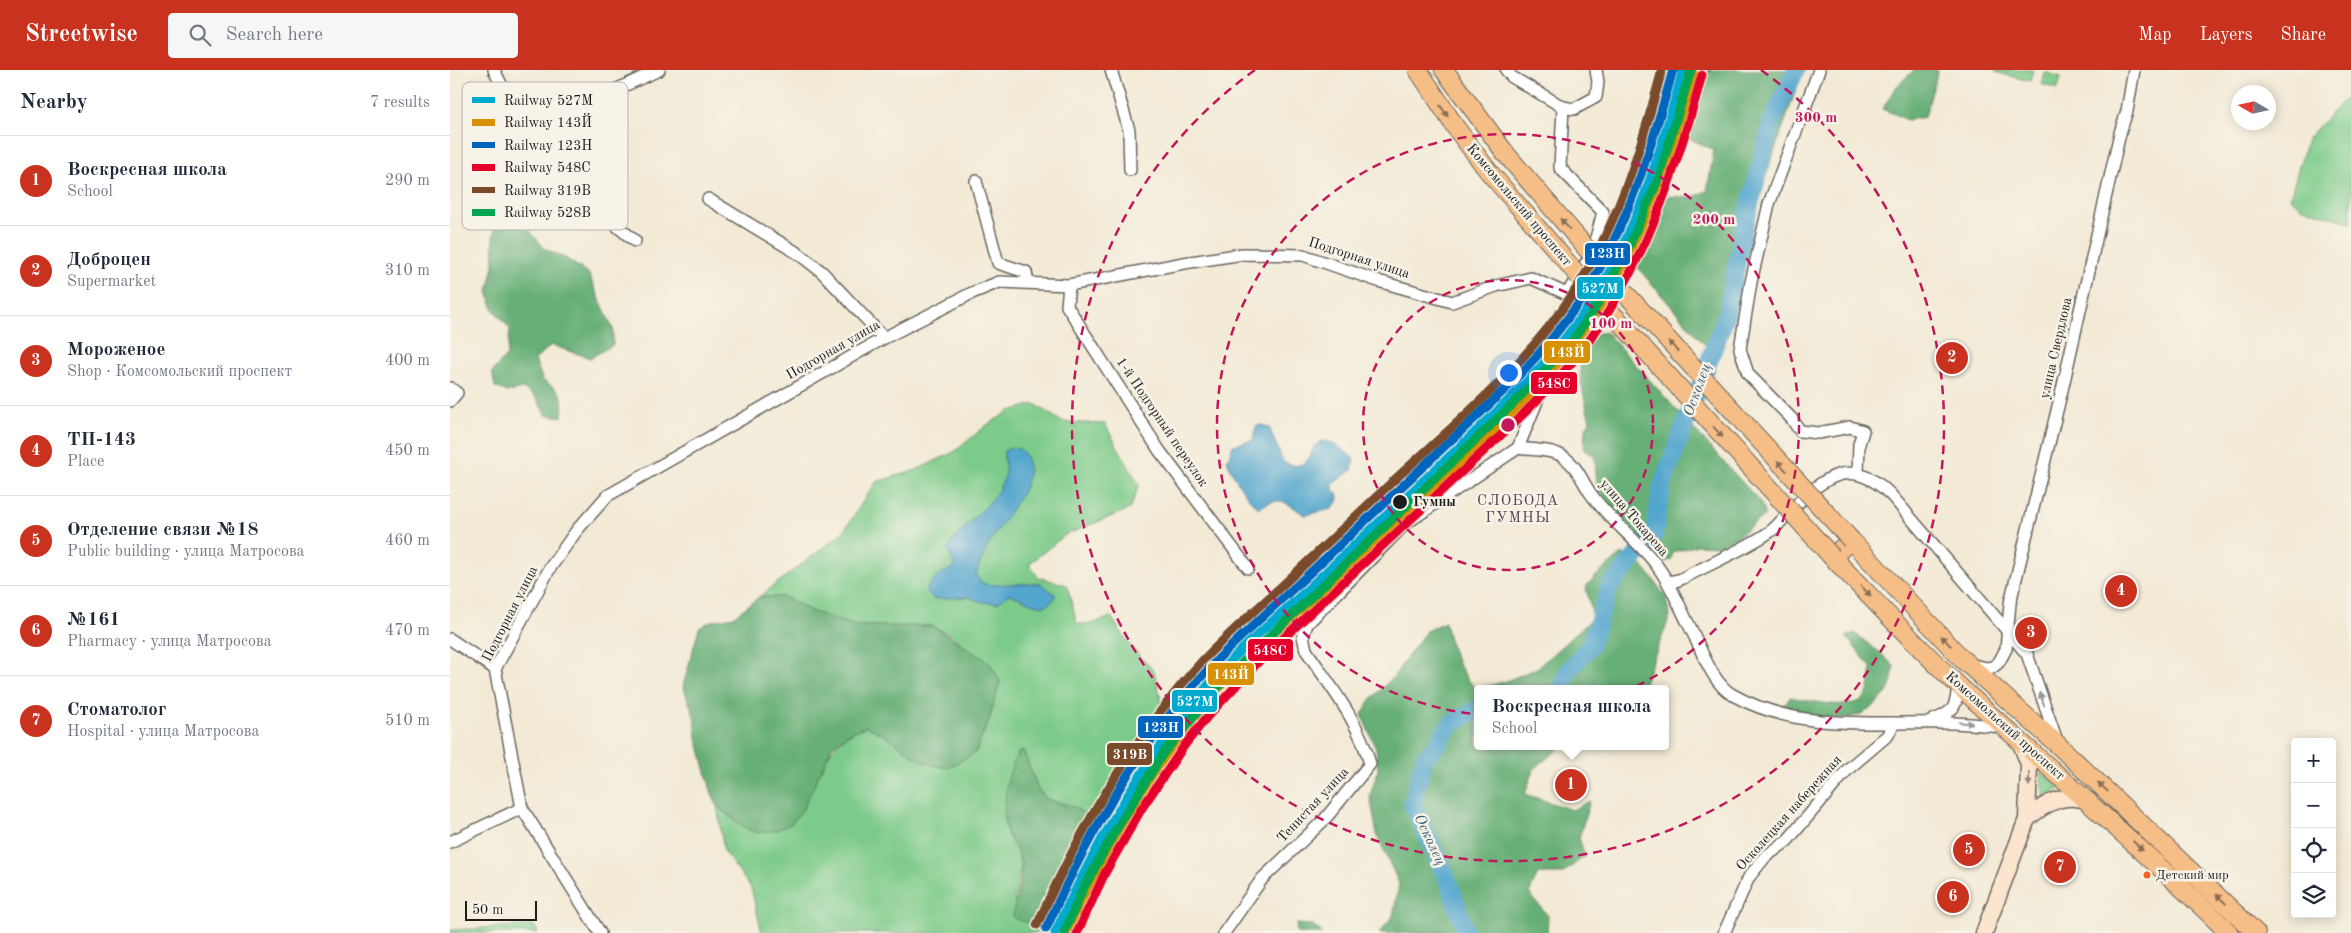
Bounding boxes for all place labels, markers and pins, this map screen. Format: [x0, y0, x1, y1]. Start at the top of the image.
pin: 2 [1936, 339, 1968, 377]
centre of rings [1499, 416, 1517, 434]
marker: Гумны [1391, 493, 1409, 511]
place label: Гумны [1413, 495, 1456, 509]
pin: 4 [2105, 572, 2137, 610]
pin: 3 [2015, 614, 2047, 652]
pin: 1 [1555, 766, 1587, 804]
pin: 5 [1953, 831, 1985, 869]
pin: 7 [2044, 848, 2076, 886]
place label: Детский мир [2156, 869, 2229, 882]
marker: Детский мир [2142, 870, 2152, 880]
pin: 6 [1937, 878, 1969, 916]

